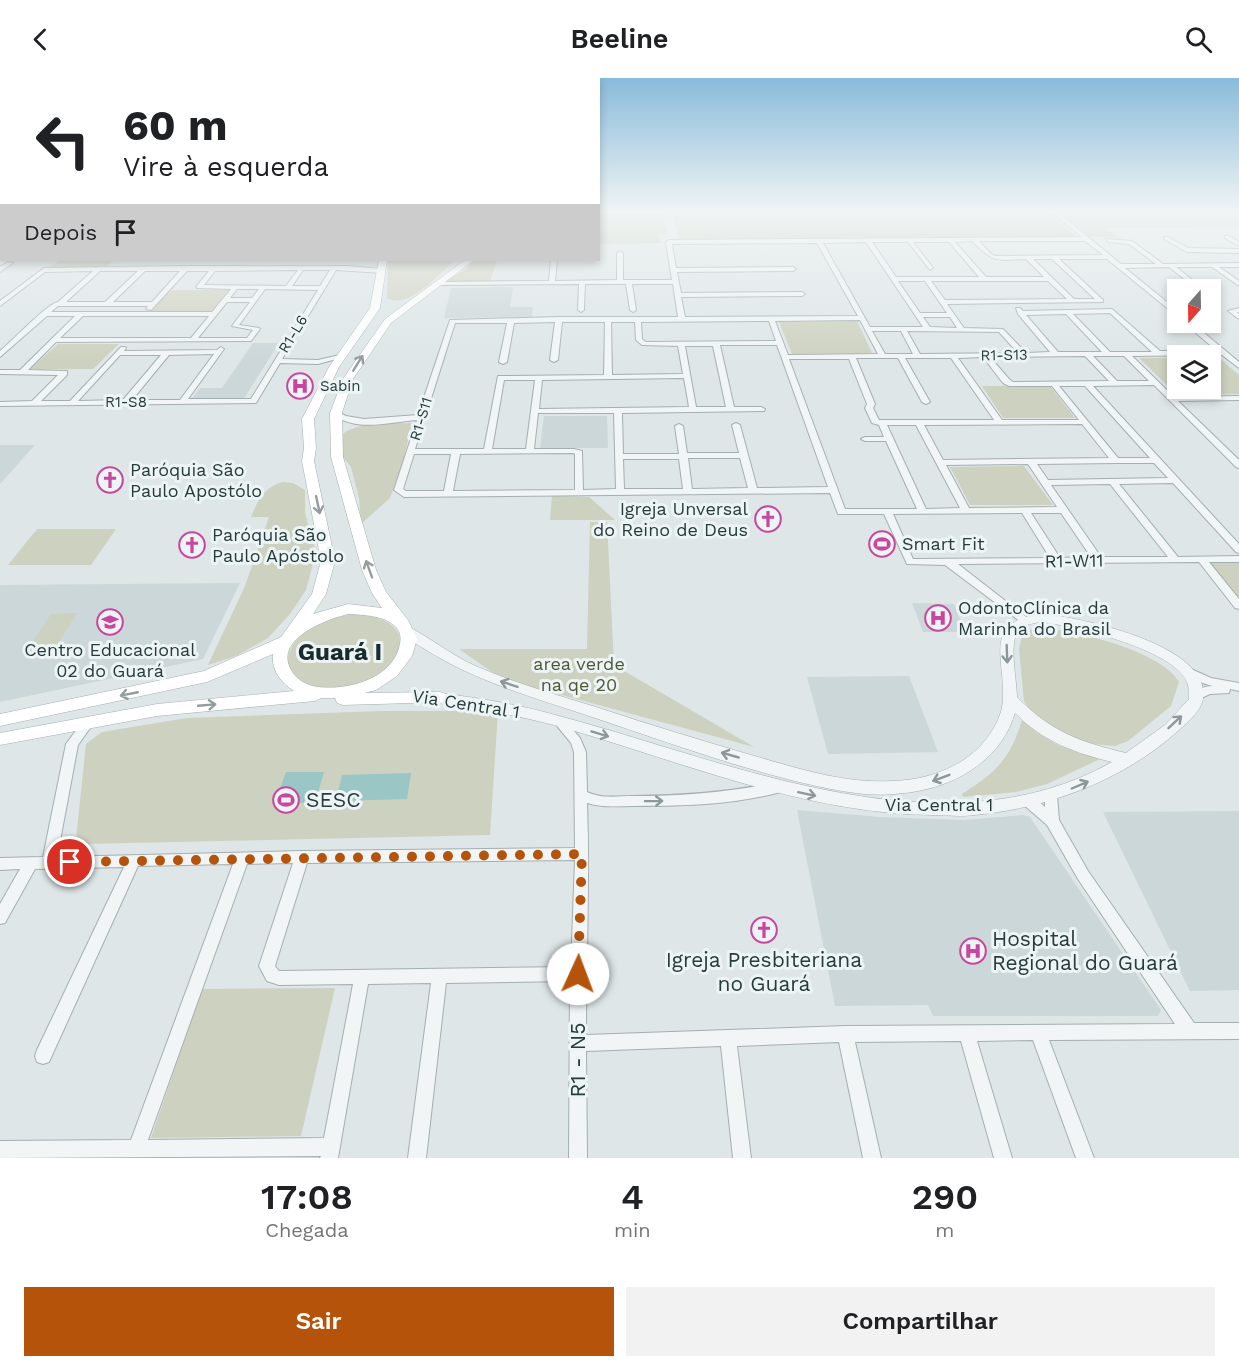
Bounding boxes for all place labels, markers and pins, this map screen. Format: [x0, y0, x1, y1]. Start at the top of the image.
hospital icon: Sabin [285, 371, 315, 401]
place label: Sabin [320, 377, 361, 395]
place label: Paróquia São Paulo Apostólo [130, 459, 262, 501]
church icon: Paróquia São Paulo Apostólo [95, 465, 125, 495]
place label: Igreja Unversal do Reino de Deus [593, 498, 748, 540]
church icon: Igreja Unversal do Reino de Deus [753, 504, 783, 534]
place label: Paróquia São Paulo Apóstolo [212, 524, 344, 566]
sports icon: Smart Fit [867, 529, 897, 559]
church icon: Paróquia São Paulo Apóstolo [177, 530, 207, 560]
place label: Smart Fit [902, 533, 985, 554]
place label: OdontoClínica da Marinha do Brasil [958, 597, 1111, 639]
hospital icon: OdontoClínica da Marinha do Brasil [923, 603, 953, 633]
school or university icon: Centro Educacional 02 do Guará [95, 607, 125, 637]
place label: Centro Educacional 02 do Guará [24, 639, 196, 681]
sports icon: SESC [271, 785, 301, 815]
place label: SESC [306, 787, 361, 812]
pin [44, 836, 95, 887]
church icon: Igreja Presbiteriana no Guará [749, 915, 779, 945]
place label: Hospital Regional do Guará [992, 926, 1178, 975]
hospital icon: Hospital Regional do Guará [958, 936, 988, 966]
place label: Igreja Presbiteriana no Guará [666, 947, 862, 996]

